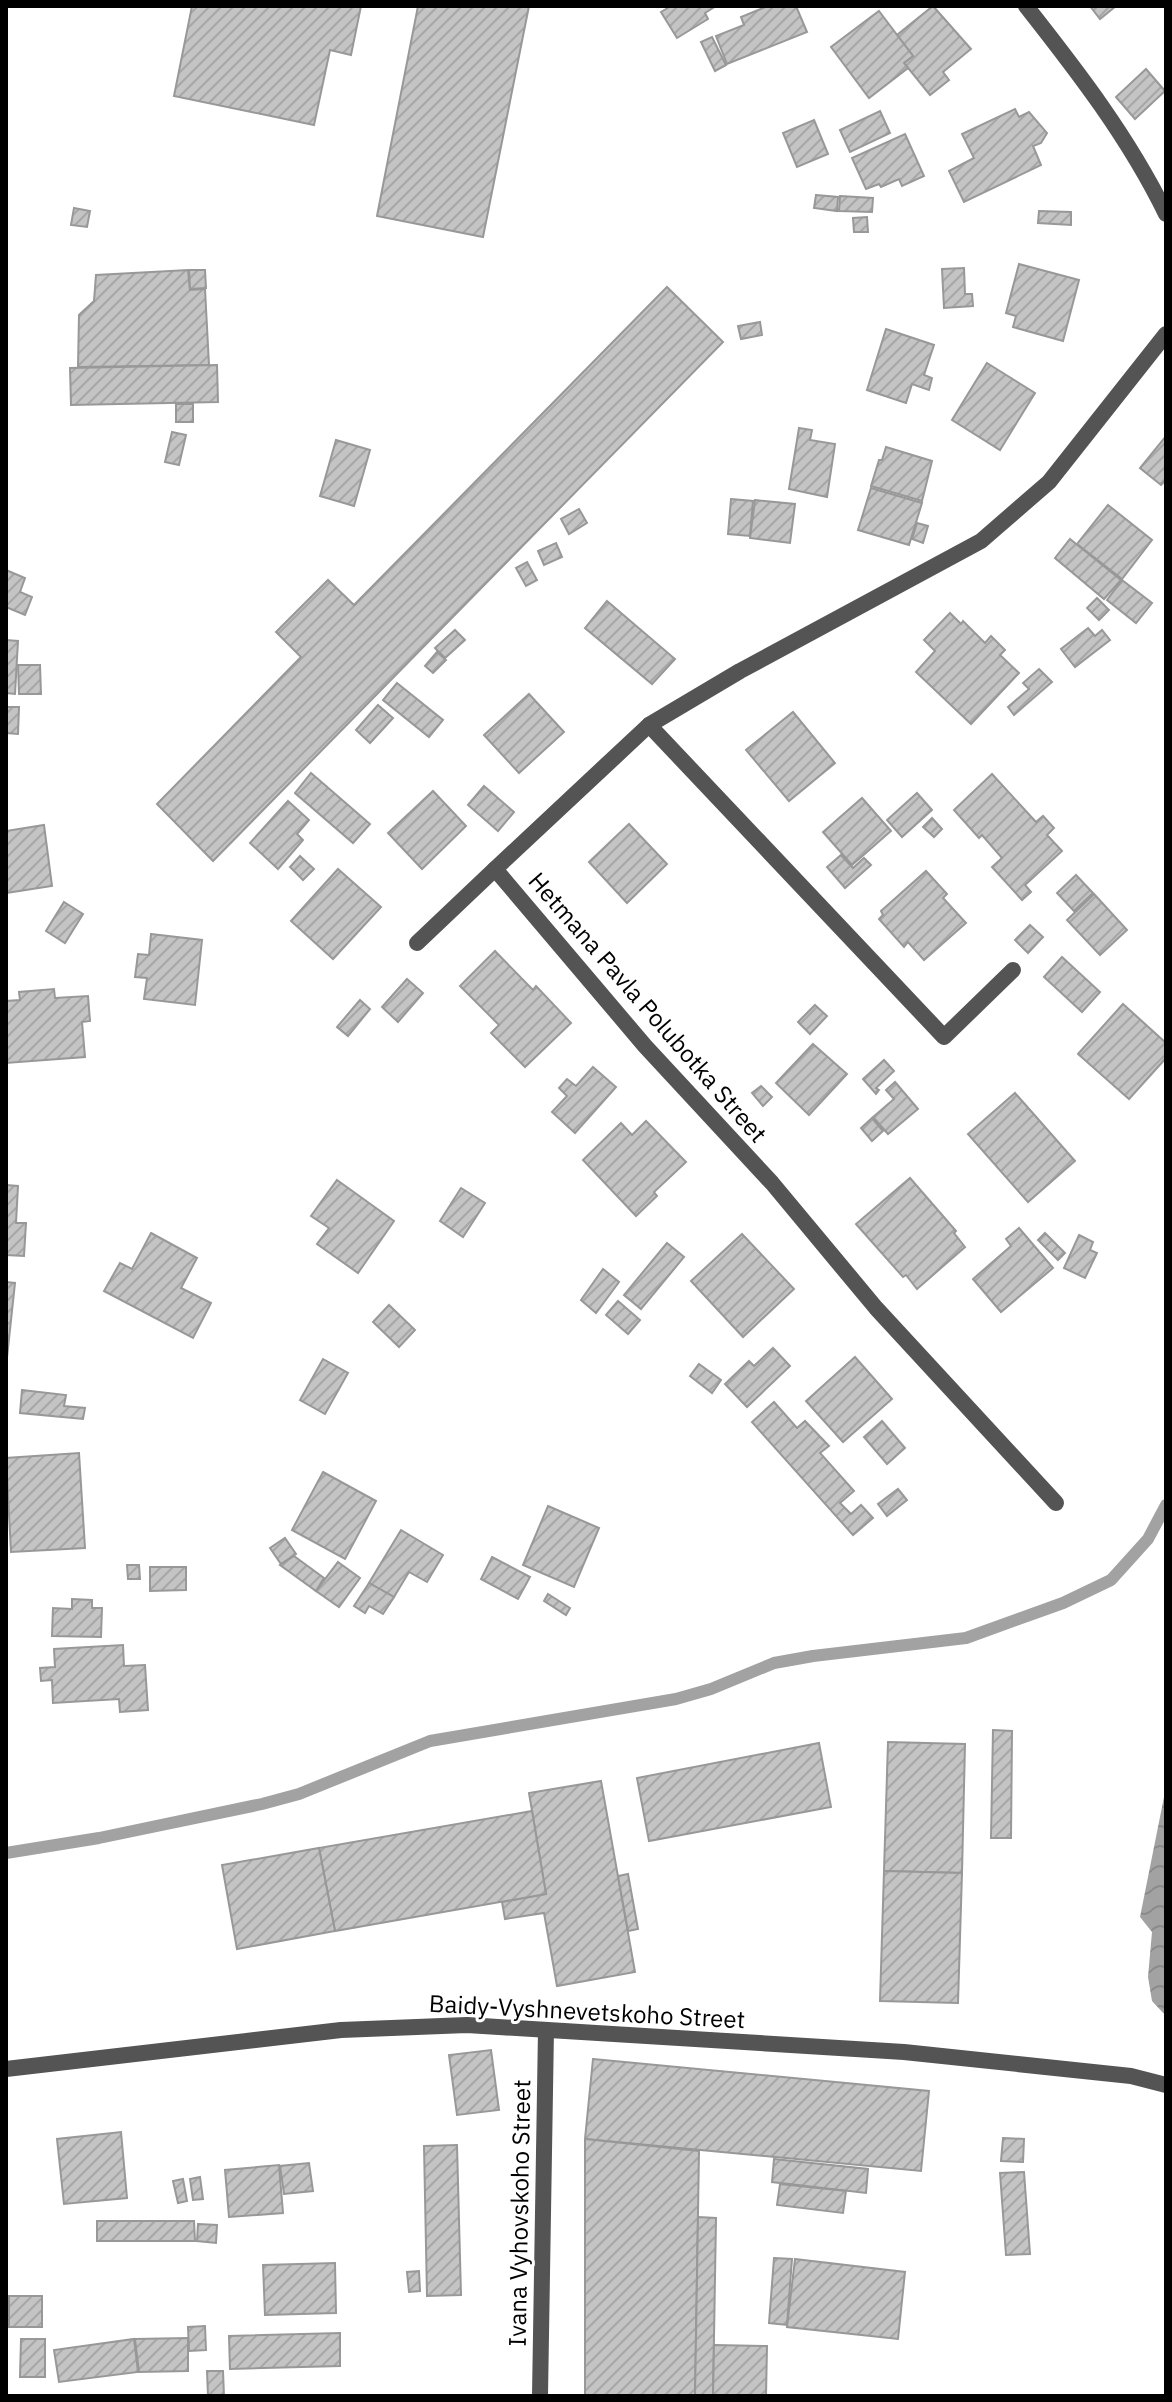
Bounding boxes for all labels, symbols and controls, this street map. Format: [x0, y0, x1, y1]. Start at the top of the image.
street label: Hetmana Pavla Polubotka Street [522, 865, 774, 1149]
street label: Baidy-Vyshnevetskoho Street [428, 1987, 746, 2035]
street label: Ivana Vyhovskoho Street [501, 2079, 537, 2347]

